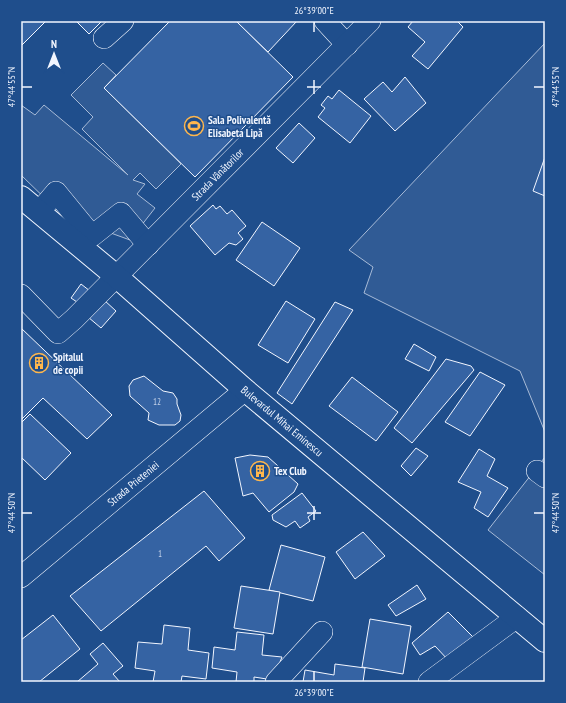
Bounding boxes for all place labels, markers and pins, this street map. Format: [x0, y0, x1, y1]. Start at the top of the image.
place label: Sala Polivalentă Elisabeta Lipă [208, 113, 271, 140]
sports icon: Sala Polivalentă Elisabeta Lipă [183, 115, 205, 137]
place label: Spitalul de copii [53, 350, 84, 377]
building icon: Spitalul de copii [28, 352, 50, 374]
building icon: Tex Club [249, 460, 271, 482]
place label: Tex Club [274, 464, 307, 478]

